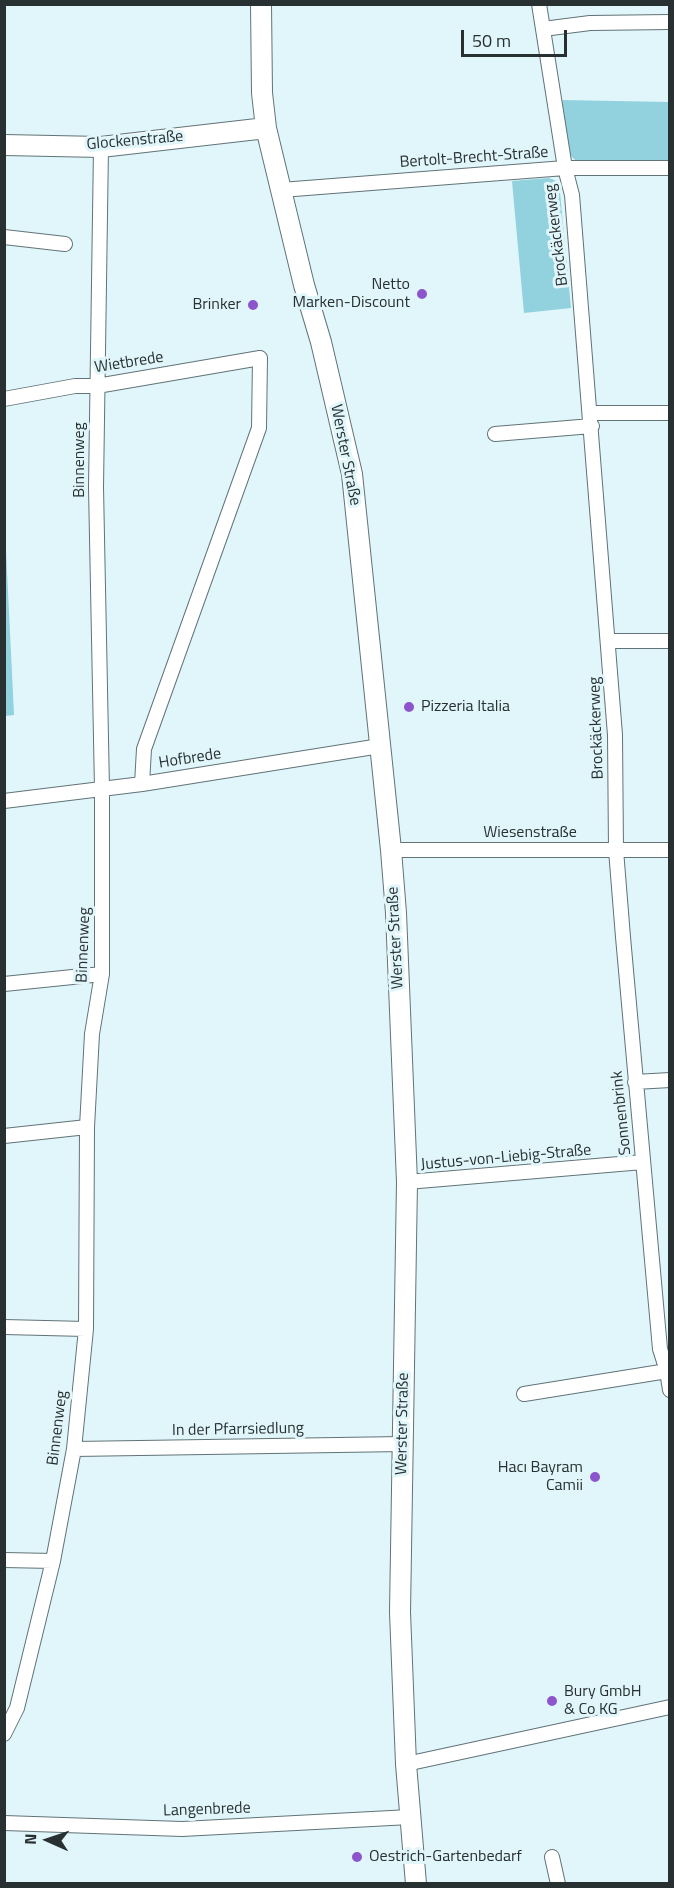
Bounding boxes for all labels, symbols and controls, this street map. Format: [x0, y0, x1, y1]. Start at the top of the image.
scale bar [464, 18, 570, 56]
text: 50 m [472, 27, 511, 54]
street label: Glockenstraße [86, 127, 184, 155]
street label: Bertolt-Brecht-Straße [399, 143, 549, 173]
street label: Brockäckerweg [541, 183, 573, 287]
place label: Netto Marken-Discount [293, 275, 410, 313]
marker: Netto Marken-Discount [415, 287, 429, 301]
place label: Brinker [192, 295, 241, 315]
marker: Brinker [246, 298, 260, 312]
street label: Wietbrede [93, 348, 165, 378]
street label: Werster Straße [326, 403, 364, 507]
street label: Binnenweg [70, 422, 90, 498]
street label: Brockäckerweg [586, 676, 608, 780]
place label: Pizzeria Italia [421, 697, 510, 717]
marker: Pizzeria Italia [402, 700, 416, 714]
street label: Hofbrede [157, 745, 223, 773]
street label: Wiesenstraße [483, 823, 577, 843]
street label: Werster Straße [384, 886, 408, 990]
street label: Binnenweg [73, 907, 95, 983]
street label: Sonnenbrink [608, 1070, 636, 1156]
street label: Justus-von-Liebig-Straße [420, 1141, 592, 1175]
street label: Werster Straße [393, 1373, 413, 1475]
street label: Binnenweg [44, 1389, 72, 1467]
street label: In der Pfarrsiedlung [172, 1419, 304, 1441]
place label: Hacı Bayram Camii [498, 1458, 583, 1496]
marker: Hacı Bayram Camii [588, 1470, 602, 1484]
place label: Bury GmbH & Co KG [564, 1682, 642, 1720]
marker: Bury GmbH & Co KG [545, 1694, 559, 1708]
street label: Langenbrede [163, 1799, 251, 1821]
north arrow [18, 1810, 78, 1870]
text: N [18, 1833, 42, 1845]
place label: Oestrich-Gartenbedarf [369, 1847, 522, 1867]
marker: Oestrich-Gartenbedarf [350, 1850, 364, 1864]

